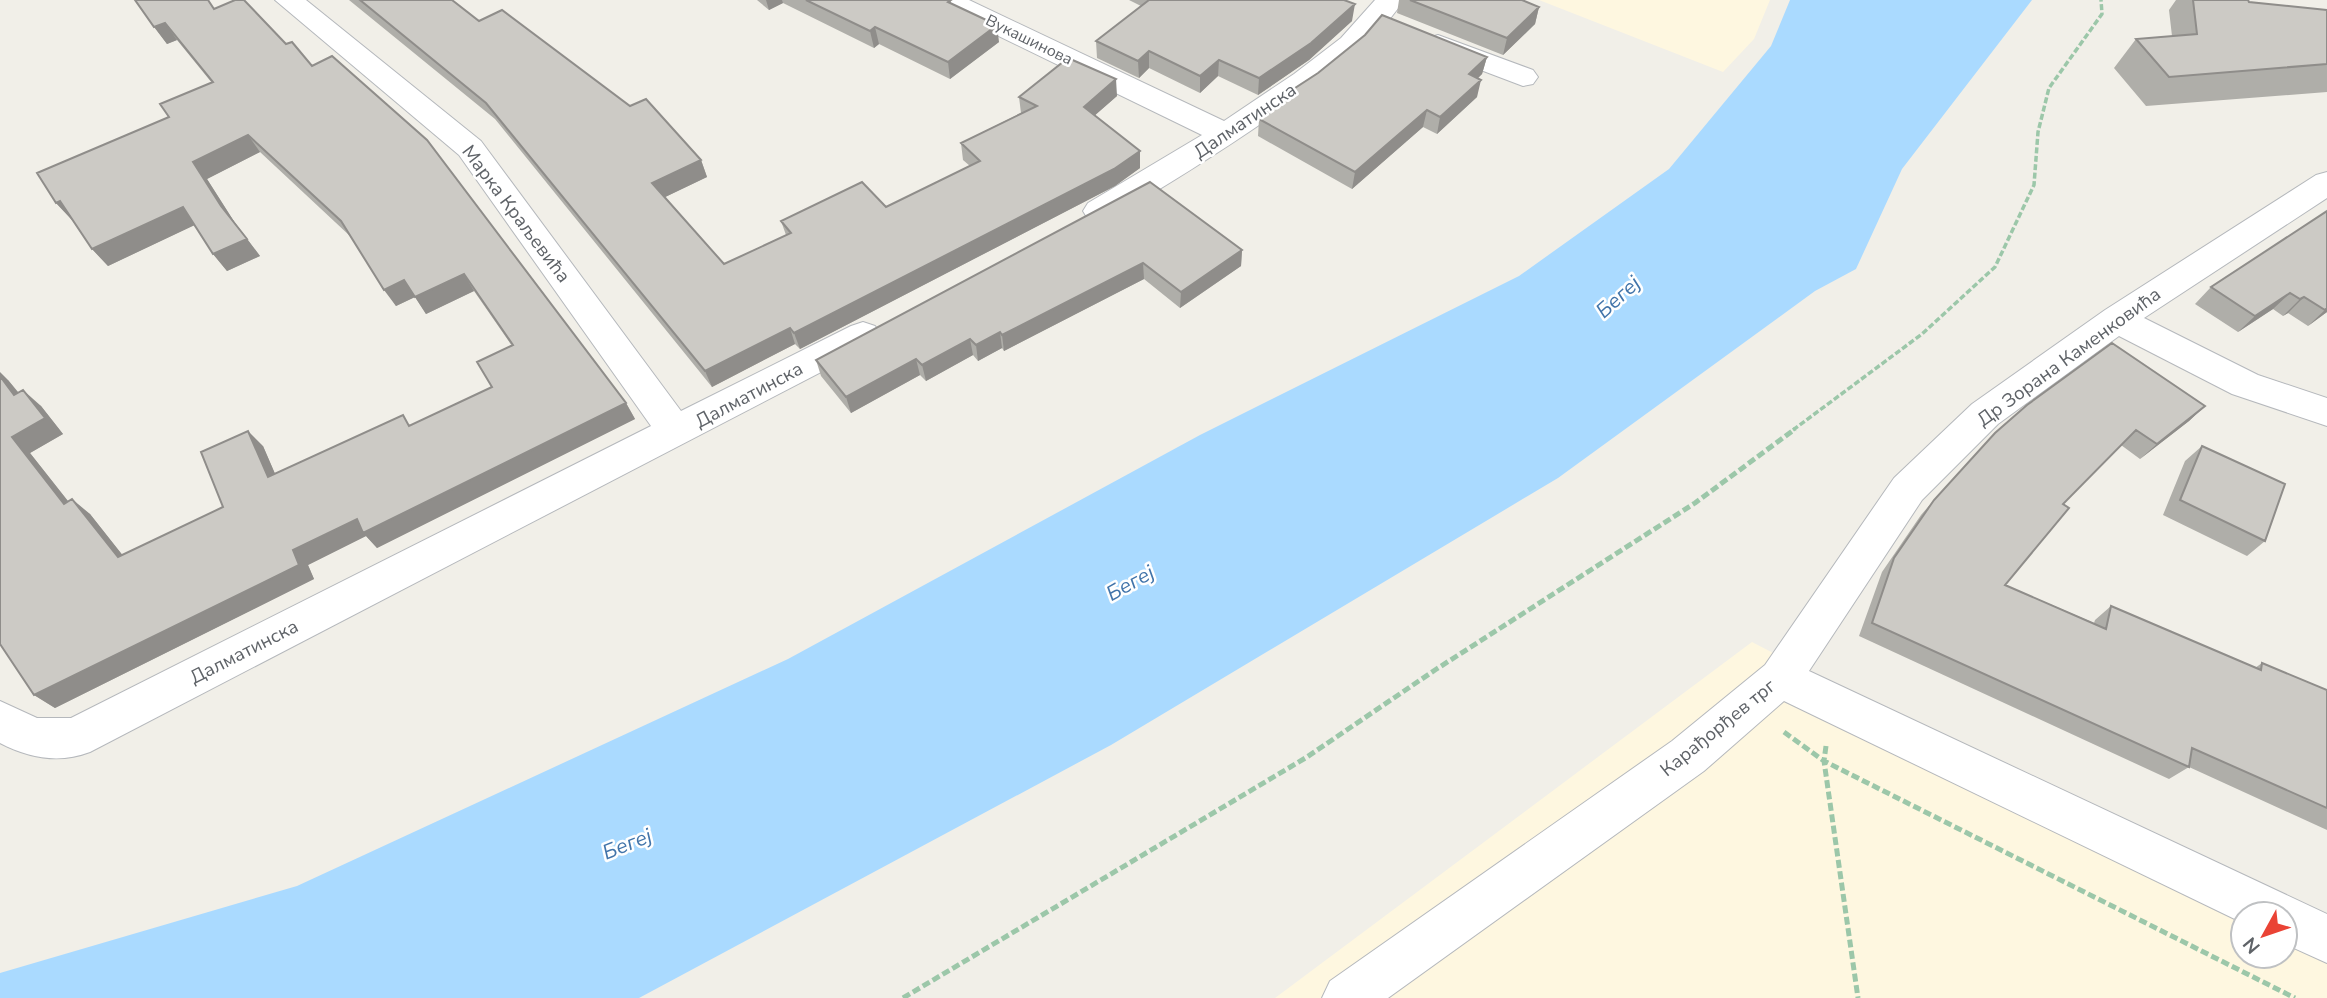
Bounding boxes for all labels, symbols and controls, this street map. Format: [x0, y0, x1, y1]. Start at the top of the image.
street label: Вукашинова [982, 9, 1076, 71]
street label: Далматинска [1189, 77, 1301, 165]
street label: Марка Краљевића [456, 140, 576, 288]
water label: Бегеј [1590, 269, 1647, 324]
street label: Др Зорана Каменковића [1972, 281, 2166, 433]
street label: Далматинска [691, 356, 807, 434]
water label: Бегеј [1101, 558, 1160, 608]
street label: Далматинска [185, 613, 303, 691]
street label: Карађорђев трг [1655, 673, 1781, 783]
water label: Бегеј [598, 821, 657, 867]
north arrow [2229, 900, 2299, 970]
text: N [2237, 931, 2266, 959]

